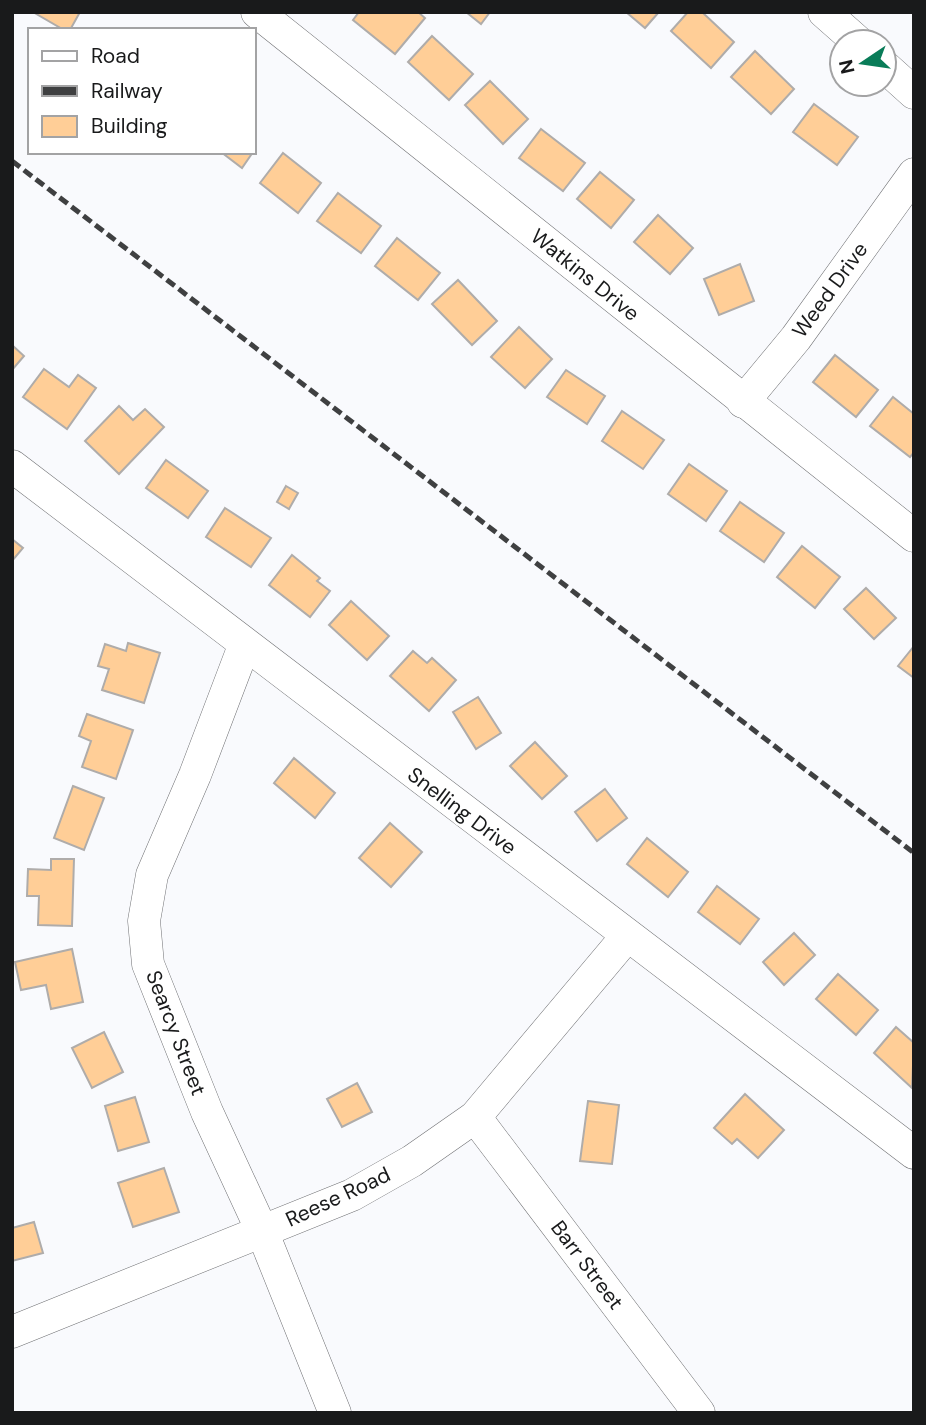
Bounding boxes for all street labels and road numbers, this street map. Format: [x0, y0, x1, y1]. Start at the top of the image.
street label: Watkins Drive [525, 223, 645, 328]
street label: Weed Drive [786, 237, 874, 343]
street label: Snelling Drive [402, 761, 522, 861]
street label: Searcy Street [139, 967, 213, 1099]
street label: Reese Road [281, 1161, 395, 1233]
street label: Barr Street [544, 1215, 630, 1315]

